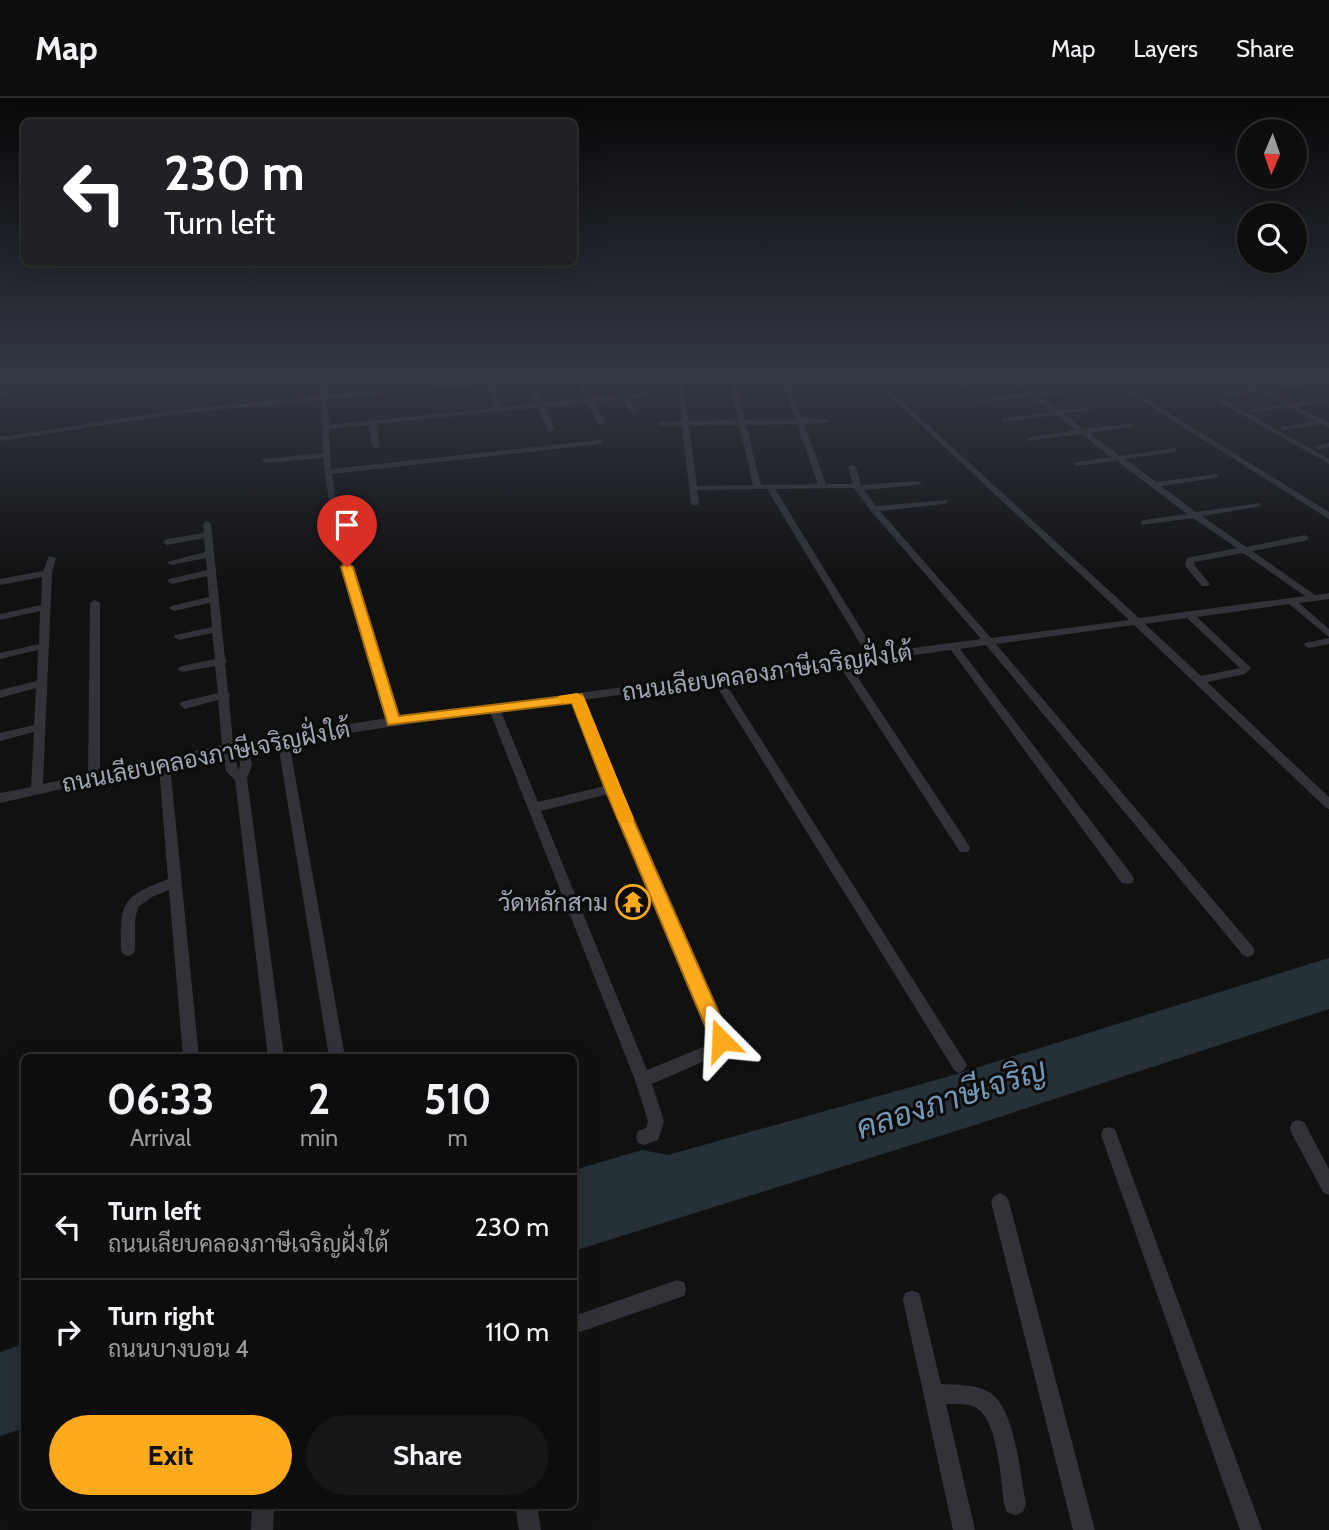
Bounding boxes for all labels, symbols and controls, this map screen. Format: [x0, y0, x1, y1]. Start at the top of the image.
text: Map [35, 28, 98, 68]
text: Map [1051, 34, 1095, 63]
text: Layers [1133, 34, 1198, 63]
text: Share [1236, 34, 1294, 63]
north arrow [1237, 119, 1307, 189]
map controls [1237, 119, 1307, 273]
text: 230 m [164, 143, 305, 202]
icon: left [49, 147, 140, 238]
text: Turn left [164, 203, 275, 242]
button: search [1237, 203, 1307, 273]
pin [317, 495, 377, 567]
icon: arrive [328, 506, 366, 544]
street label: ถนนเลียบคลองภาษีเจริญฝั่งใต้ [619, 632, 915, 707]
street label: ถนนเลียบคลองภาษีเจริญฝั่งใต้ [58, 709, 353, 798]
temple icon: วัดหลักสาม [614, 883, 652, 921]
place label: วัดหลักสาม [498, 888, 608, 917]
position arrow [684, 1003, 758, 1077]
water label: คลองภาษีเจริญ [851, 1049, 1052, 1147]
text: 06:33 [107, 1073, 214, 1125]
text: 2 [308, 1073, 330, 1125]
text: 510 [424, 1073, 491, 1125]
text: Arrival [130, 1124, 191, 1152]
text: min [300, 1124, 338, 1152]
text: m [447, 1124, 468, 1152]
text: Turn left [108, 1195, 201, 1227]
icon: left [49, 1208, 87, 1246]
text: 230 m [475, 1211, 549, 1243]
text: ถนนเลียบคลองภาษีเจริญฝั่งใต้ [108, 1230, 389, 1258]
text: Turn right [108, 1300, 214, 1332]
icon: right [49, 1313, 87, 1351]
text: 110 m [485, 1316, 549, 1348]
text: ถนนบางบอน 4 [108, 1335, 249, 1363]
button: Exit [49, 1415, 292, 1495]
button: Share [306, 1415, 549, 1495]

